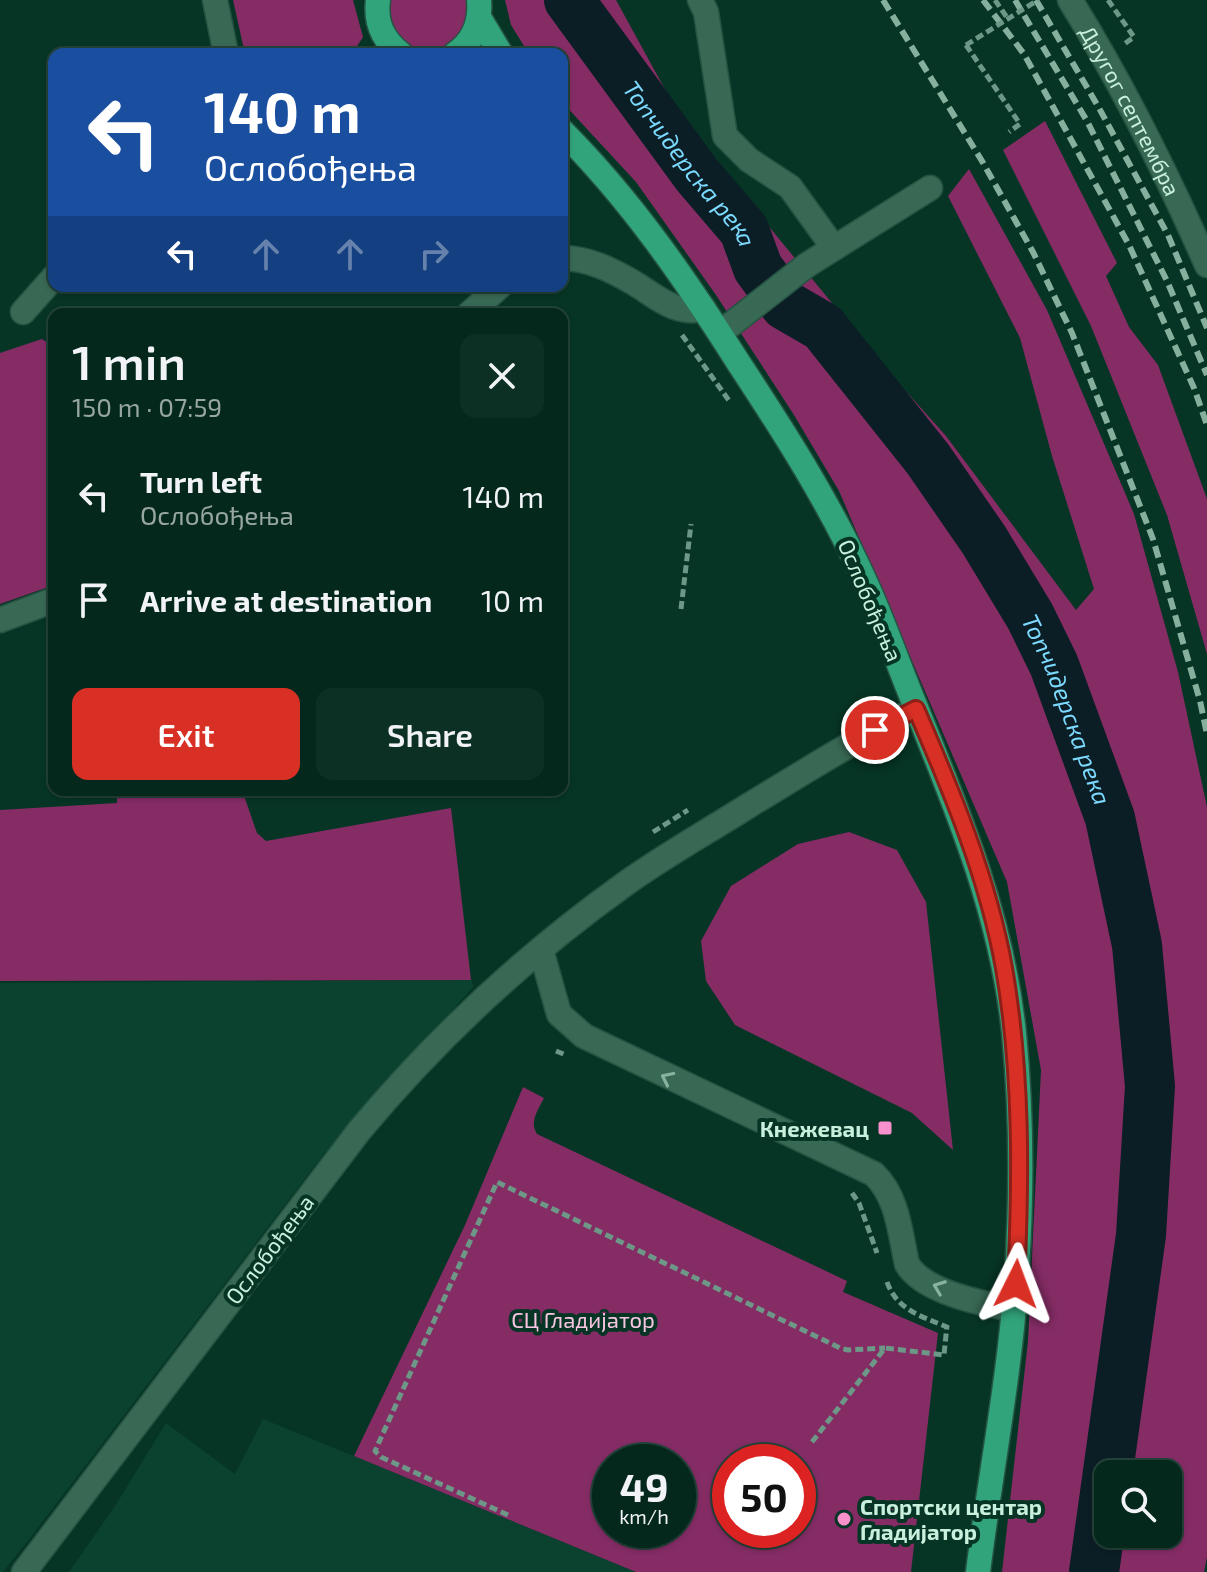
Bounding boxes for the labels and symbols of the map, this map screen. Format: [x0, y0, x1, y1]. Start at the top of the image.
street label: Другог септембра [1075, 20, 1186, 200]
water label: Топчидерска река [618, 74, 763, 250]
street label: Ослобођења [833, 535, 908, 665]
water label: Топчидерска река [1017, 609, 1118, 808]
pin [841, 696, 909, 764]
one-way arrow [661, 1072, 676, 1088]
place label: Кнежевац [760, 1115, 869, 1141]
marker: Кнежевац [876, 1119, 894, 1137]
street label: Ослобођења [219, 1189, 319, 1309]
position arrow [974, 1242, 1058, 1326]
one-way arrow [933, 1281, 947, 1297]
park label: СЦ Гладијатор [511, 1306, 655, 1333]
speed limit sign: 50 [712, 1444, 816, 1548]
place label: Спортски центар Гладијатор [860, 1493, 1042, 1544]
marker: Спортски центар Гладијатор [835, 1510, 853, 1528]

